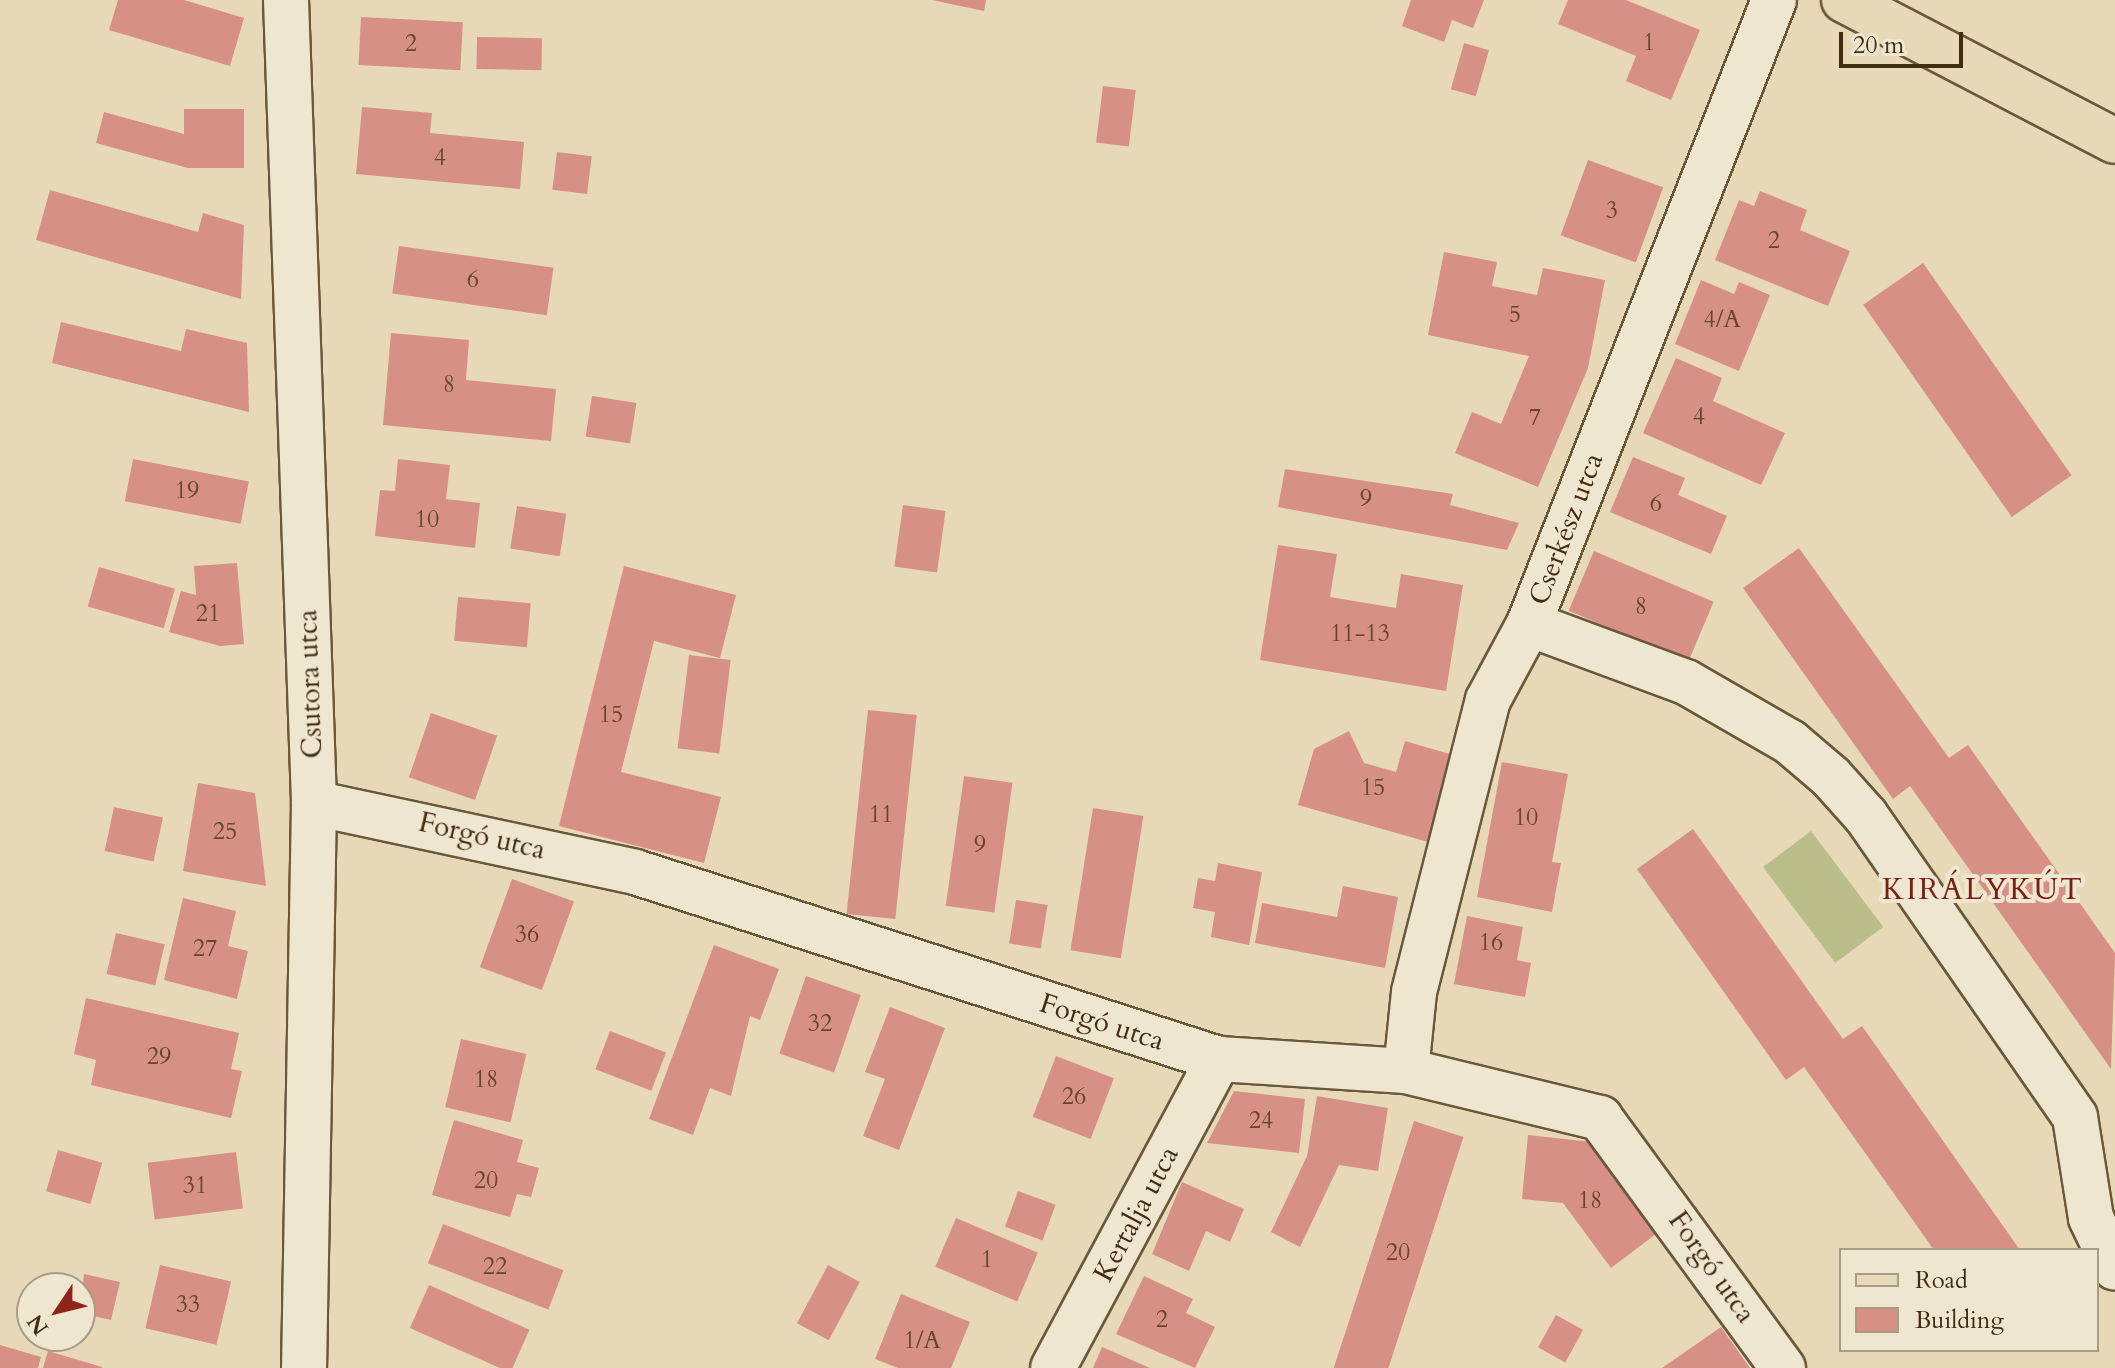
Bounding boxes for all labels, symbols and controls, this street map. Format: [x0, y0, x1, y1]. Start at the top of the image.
scale bar [1843, 16, 1967, 66]
house number: 1 [1643, 29, 1655, 57]
text: 20 m [1853, 29, 1904, 62]
house number: 2 [405, 30, 417, 58]
house number: 4 [434, 144, 446, 172]
house number: 3 [1606, 197, 1618, 225]
house number: 2 [1768, 227, 1780, 255]
house number: 6 [467, 266, 479, 294]
house number: 5 [1509, 301, 1521, 329]
house number: 4/A [1703, 306, 1741, 334]
house number: 8 [443, 371, 455, 399]
house number: 4 [1693, 403, 1705, 431]
house number: 7 [1529, 404, 1541, 432]
street label: Cserkész utca [1522, 448, 1610, 610]
house number: 19 [175, 477, 199, 505]
house number: 9 [1360, 485, 1372, 513]
house number: 6 [1650, 490, 1662, 518]
house number: 10 [415, 506, 439, 534]
house number: 8 [1635, 593, 1647, 621]
house number: 21 [196, 600, 220, 628]
street label: Csutora utca [291, 609, 329, 759]
house number: 11-13 [1330, 620, 1390, 648]
house number: 15 [599, 701, 623, 729]
house number: 15 [1361, 774, 1385, 802]
house number: 11 [869, 801, 893, 829]
house number: 10 [1514, 804, 1538, 832]
street label: Forgó utca [416, 805, 548, 867]
house number: 25 [213, 818, 237, 846]
house number: 9 [974, 831, 986, 859]
district label: KIRÁLYKÚT [1882, 872, 2084, 908]
house number: 36 [515, 921, 539, 949]
house number: 16 [1479, 929, 1503, 957]
house number: 27 [193, 935, 217, 963]
street label: Forgó utca [1036, 986, 1168, 1058]
house number: 32 [808, 1010, 832, 1038]
house number: 29 [147, 1043, 171, 1071]
house number: 18 [474, 1066, 498, 1094]
house number: 26 [1062, 1083, 1086, 1111]
house number: 24 [1249, 1107, 1273, 1135]
street label: Kertalja utca [1086, 1141, 1186, 1287]
house number: 20 [474, 1167, 498, 1195]
house number: 31 [183, 1172, 207, 1200]
house number: 18 [1578, 1187, 1602, 1215]
street label: Forgó utca [1661, 1205, 1763, 1329]
house number: 20 [1386, 1239, 1410, 1267]
house number: 1 [981, 1246, 993, 1274]
legend [1839, 1248, 2099, 1352]
house number: 22 [483, 1253, 507, 1281]
text: Road [1915, 1264, 1968, 1297]
north arrow [16, 1272, 96, 1352]
house number: 33 [176, 1291, 200, 1319]
text: Building [1915, 1304, 2004, 1337]
house number: 2 [1156, 1306, 1168, 1334]
text: N [20, 1308, 56, 1341]
house number: 1/A [903, 1327, 941, 1355]

